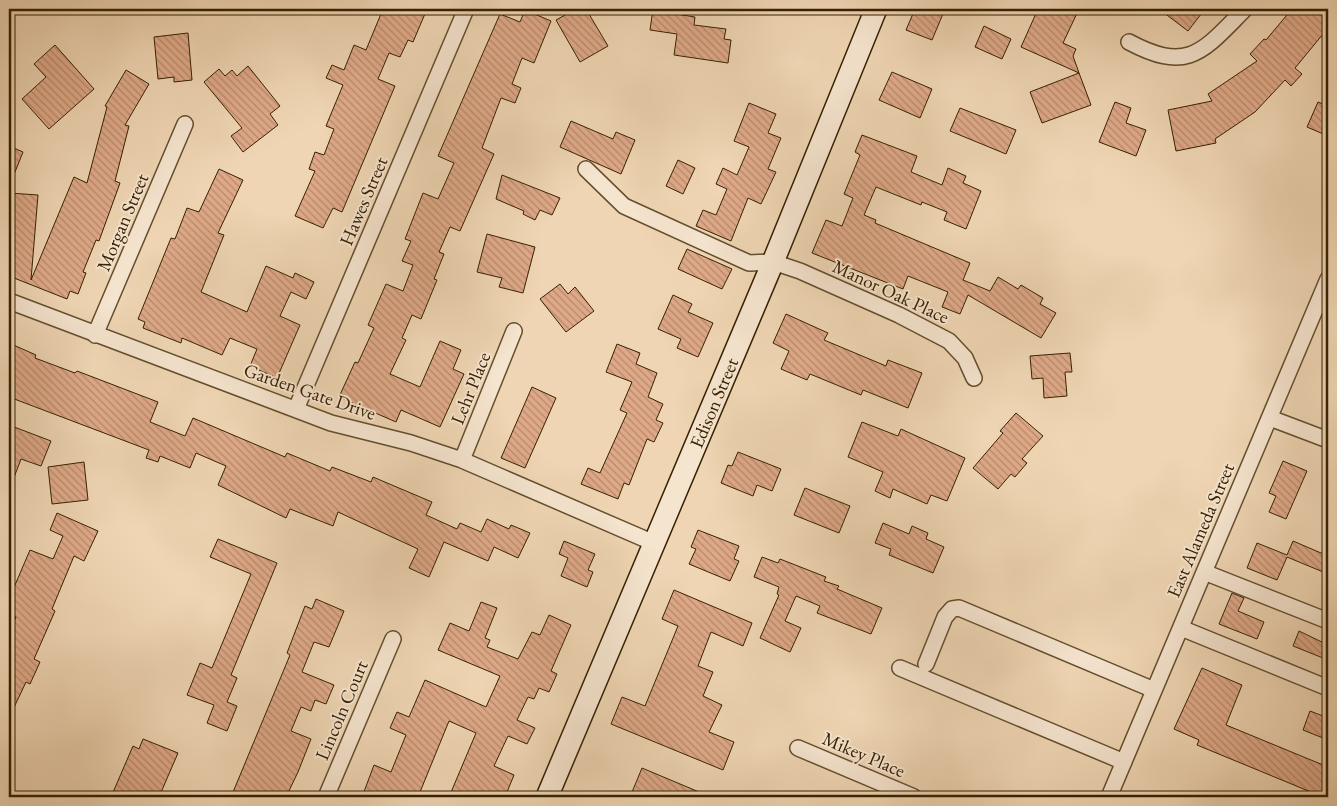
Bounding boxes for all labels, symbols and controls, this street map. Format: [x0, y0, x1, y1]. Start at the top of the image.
street label: Hawes Street [334, 153, 393, 249]
street label: Morgan Street [91, 169, 154, 275]
street label: Manor Oak Place [828, 253, 953, 329]
street label: Lehr Place [445, 348, 496, 428]
street label: Edison Street [684, 354, 744, 452]
street label: Garden Gate Drive [241, 357, 379, 426]
street label: East Alameda Street [1161, 459, 1240, 601]
street label: Lincoln Court [309, 657, 374, 764]
street label: Mikey Place [819, 726, 909, 783]

